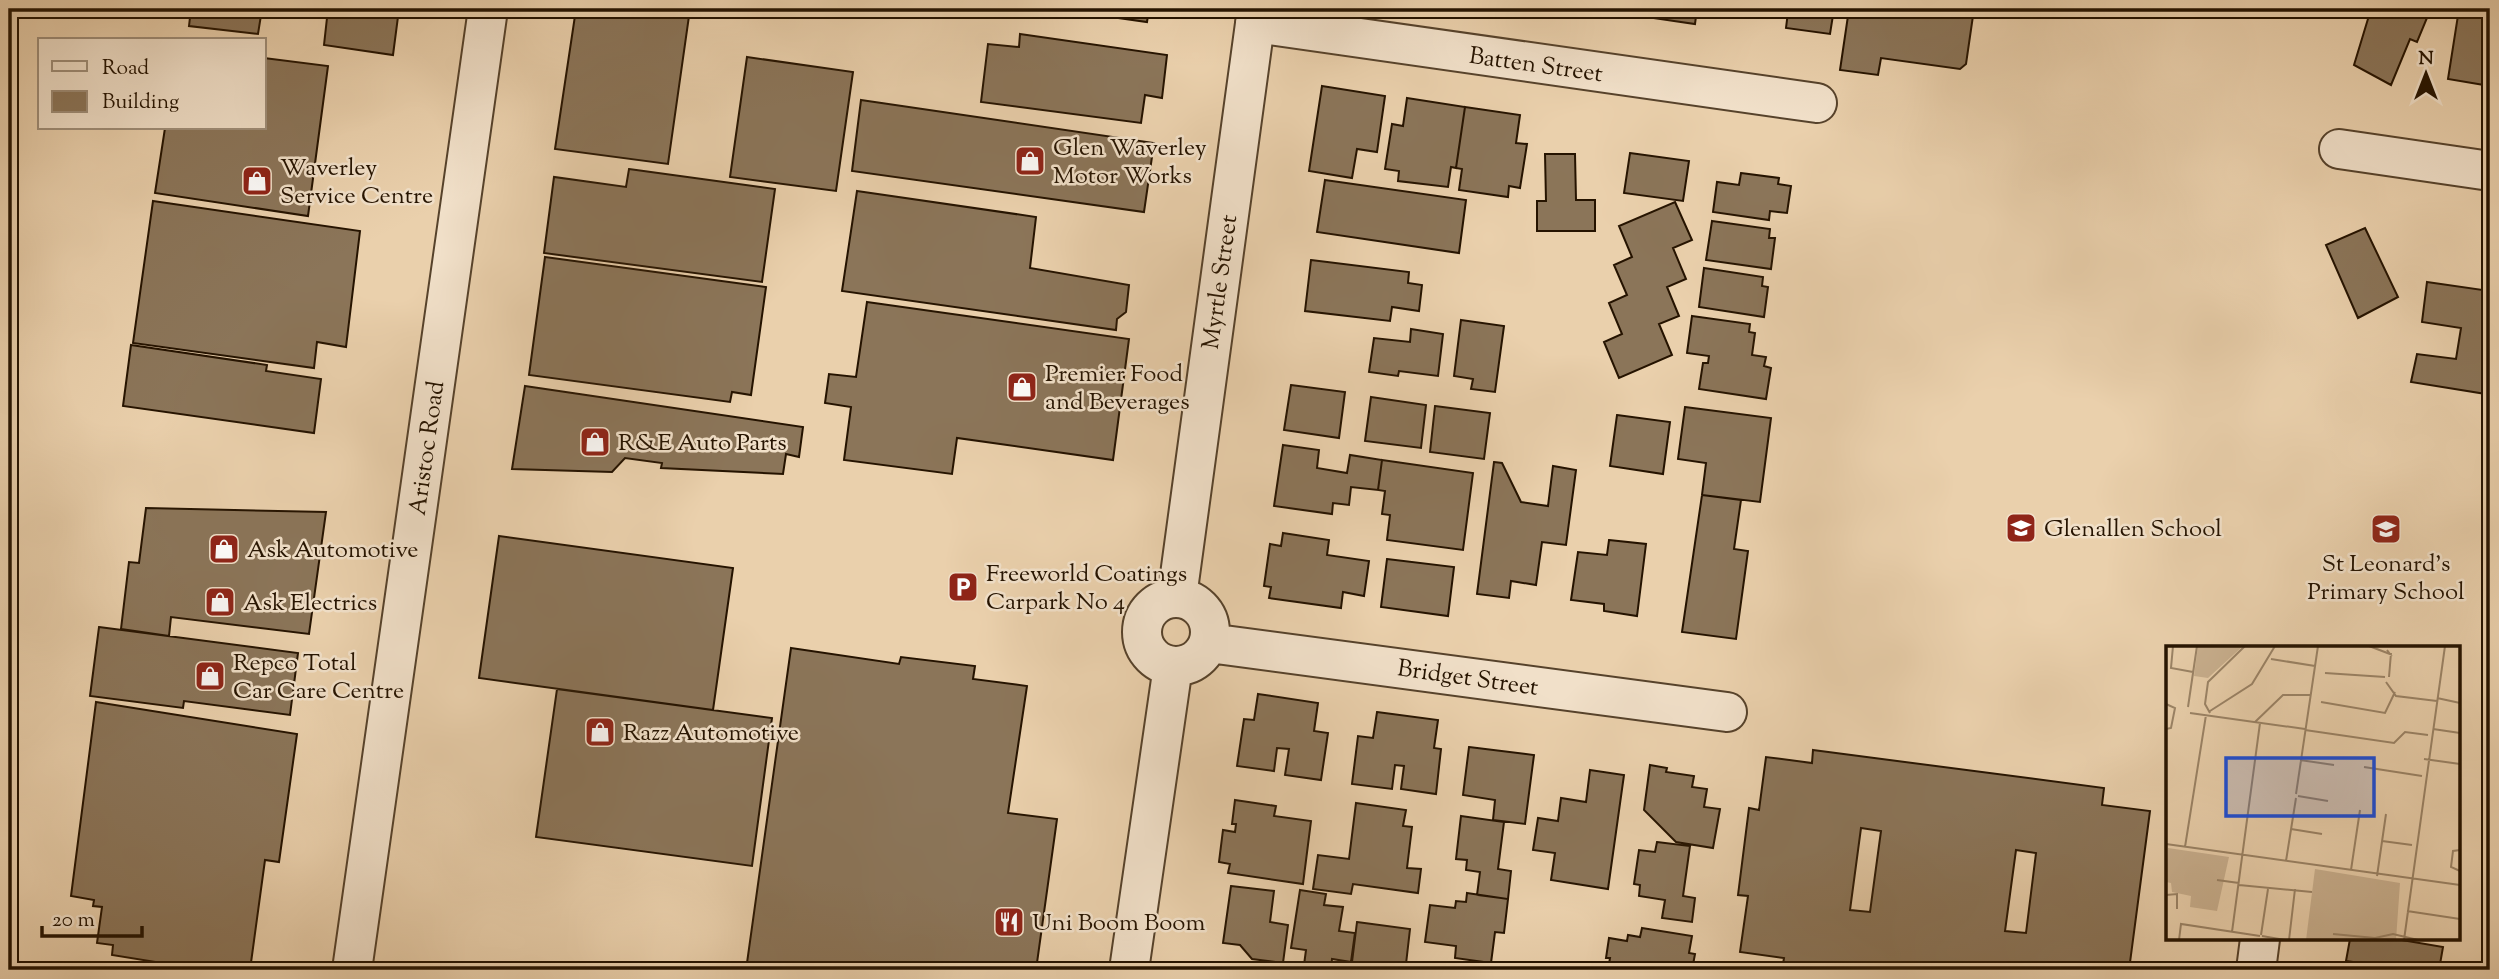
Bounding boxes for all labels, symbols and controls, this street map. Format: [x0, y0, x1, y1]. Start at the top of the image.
legend [38, 38, 266, 130]
north arrow [2390, 38, 2460, 108]
street label: Batten Street [1467, 40, 1605, 92]
text: N [2418, 46, 2434, 73]
text: Road [102, 54, 149, 84]
text: Building [102, 88, 179, 118]
place label: Glen Waverley Motor Works [1053, 132, 1207, 194]
shop icon: Glen Waverley Motor Works [1013, 144, 1047, 178]
place label: Waverley Service Centre [280, 152, 433, 214]
shop icon: Waverley Service Centre [240, 164, 274, 198]
street label: Myrtle Street [1195, 213, 1247, 352]
place label: Premier Food and Beverages [1045, 358, 1190, 420]
shop icon: Premier Food and Beverages [1005, 370, 1039, 404]
street label: Aristoc Road [402, 378, 454, 518]
shop icon: R&E Auto Parts [578, 425, 612, 459]
place label: R&E Auto Parts [618, 427, 787, 461]
school or university icon: Glenallen School [2004, 511, 2038, 545]
school or university icon: St Leonard's Primary School [2369, 512, 2403, 546]
place label: Glenallen School [2044, 513, 2222, 547]
shop icon: Ask Automotive [207, 532, 241, 566]
place label: Ask Automotive [247, 534, 419, 568]
place label: St Leonard's Primary School [2307, 548, 2465, 610]
place label: Freeworld Coatings Carpark No 4 [986, 558, 1187, 620]
parking icon: Freeworld Coatings Carpark No 4 [946, 570, 980, 604]
shop icon: Ask Electrics [203, 585, 237, 619]
place label: Ask Electrics [243, 587, 377, 621]
inset map [2166, 646, 2460, 940]
place label: Repco Total Car Care Centre [233, 647, 404, 709]
street label: Bridget Street [1395, 652, 1540, 706]
shop icon: Repco Total Car Care Centre [193, 659, 227, 693]
shop icon: Razz Automotive [583, 715, 617, 749]
place label: Razz Automotive [623, 717, 799, 751]
scale bar [42, 895, 142, 939]
restaurant icon: Uni Boom Boom [992, 905, 1026, 939]
text: 20 m [52, 906, 95, 936]
place label: Uni Boom Boom [1032, 907, 1205, 941]

